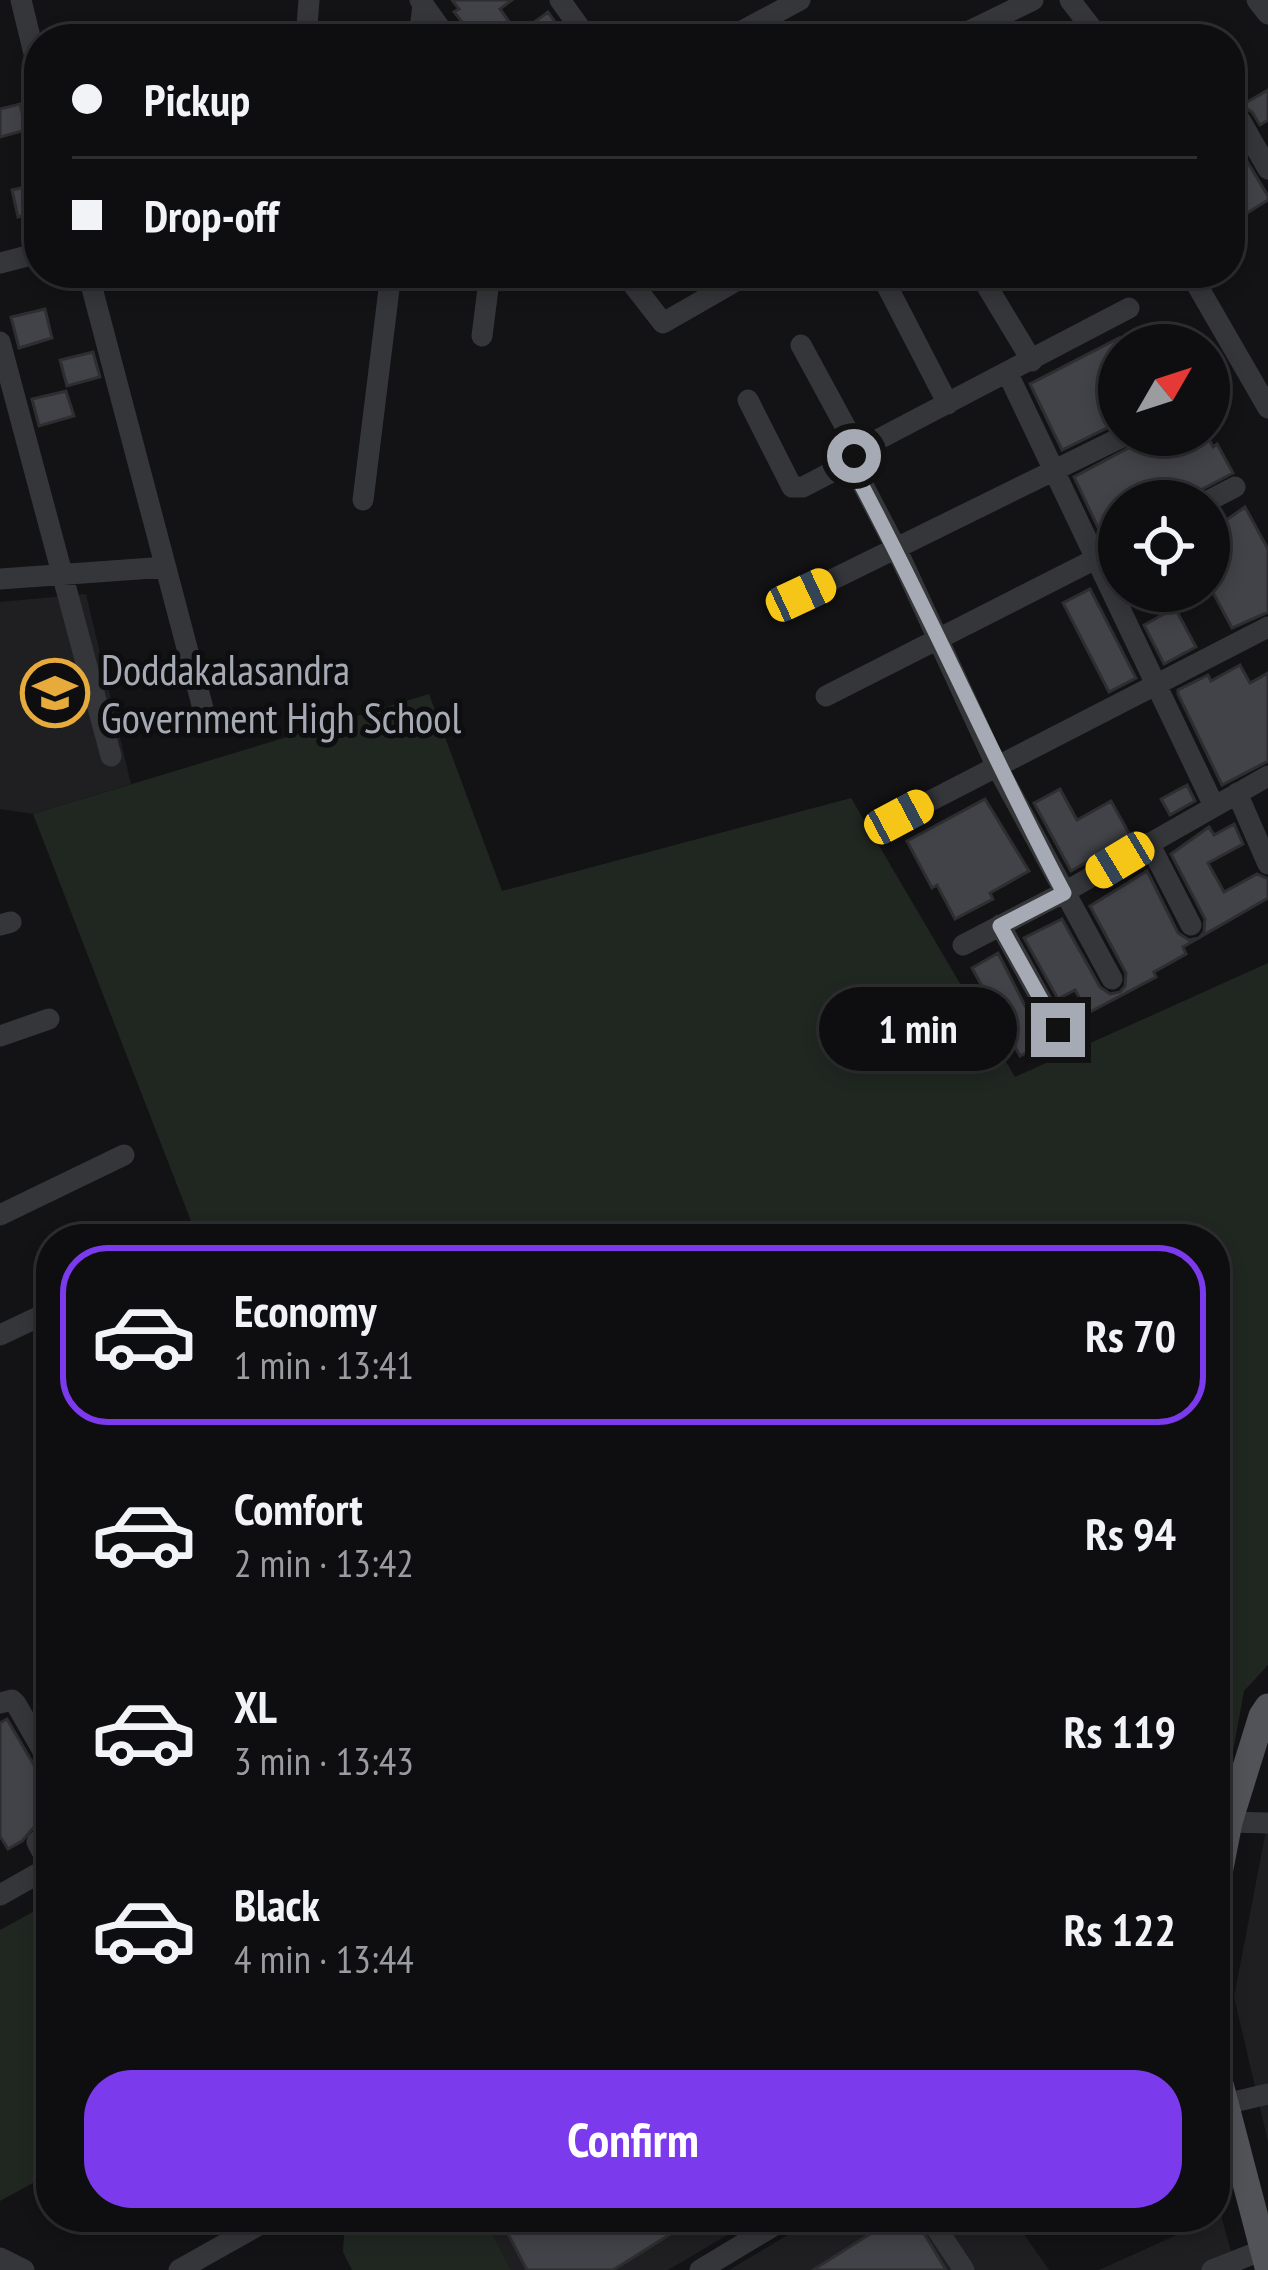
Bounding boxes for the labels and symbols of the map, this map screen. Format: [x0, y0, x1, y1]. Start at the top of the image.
north arrow [1098, 324, 1230, 456]
route start [827, 429, 881, 483]
car [761, 563, 841, 627]
place label: Doddakalasandra Government High School [101, 642, 461, 745]
school or university icon: Doddakalasandra Government High School [20, 658, 90, 728]
car [859, 784, 939, 850]
car [1080, 826, 1160, 894]
callout: 1 min [818, 988, 1016, 1072]
route end [1031, 1003, 1085, 1057]

